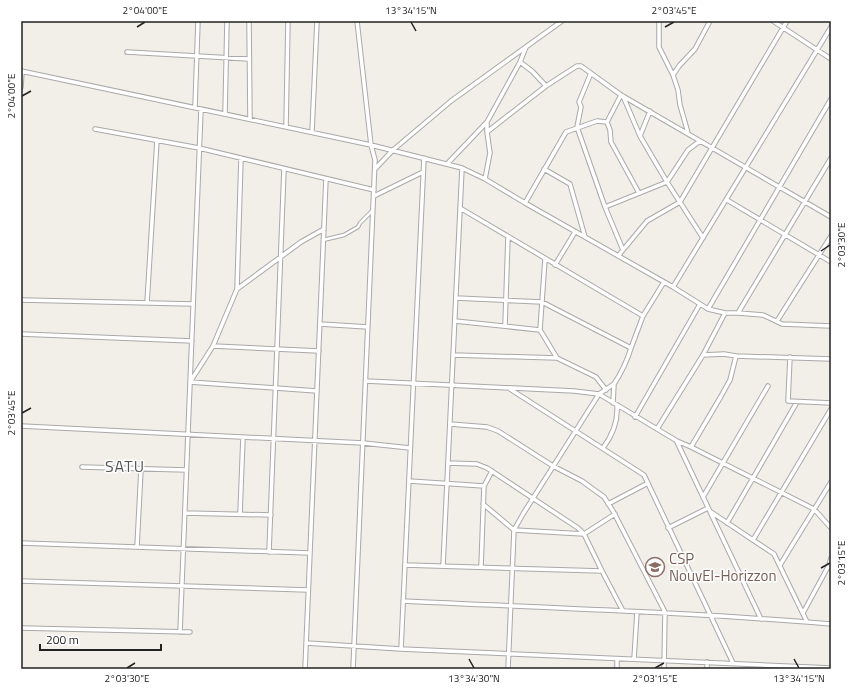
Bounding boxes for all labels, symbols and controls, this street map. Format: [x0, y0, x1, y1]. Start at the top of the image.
text: 2°04'00"E [123, 3, 168, 18]
text: 13°34'15"N [385, 3, 437, 18]
text: 2°03'45"E [652, 3, 697, 18]
text: 2°04'00"E [4, 73, 19, 118]
text: 2°03'30"E [834, 222, 849, 267]
text: 2°03'45"E [4, 390, 19, 435]
district label: SATU [105, 454, 145, 478]
text: 2°03'15"E [834, 540, 849, 585]
place label: CSP NouvEl-Horizzon [669, 547, 777, 587]
school or university icon: CSP NouvEl-Horizzon [644, 556, 666, 578]
scale bar [40, 626, 161, 652]
text: 200 m [46, 630, 79, 649]
text: 2°03'30"E [105, 671, 150, 686]
text: 13°34'30"N [448, 671, 500, 686]
text: 2°03'15"E [633, 671, 678, 686]
text: 13°34'15"N [773, 671, 825, 686]

